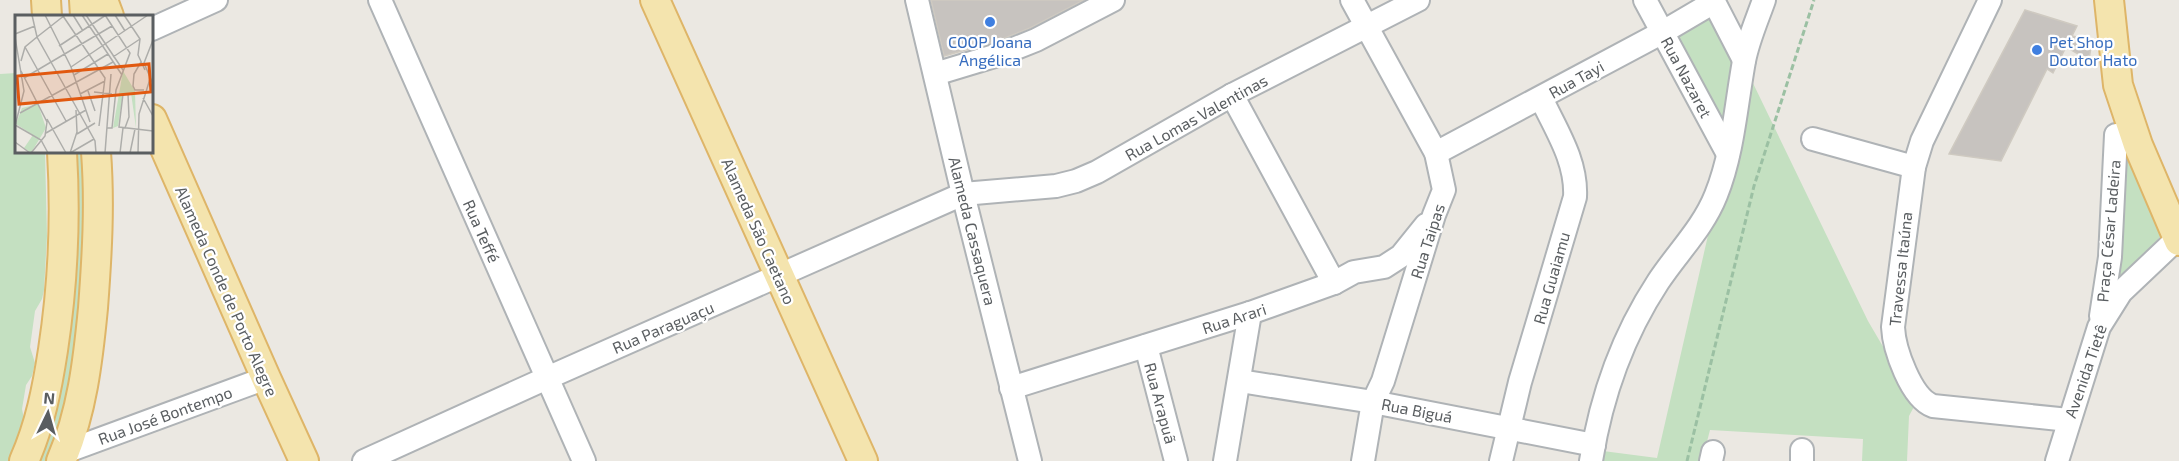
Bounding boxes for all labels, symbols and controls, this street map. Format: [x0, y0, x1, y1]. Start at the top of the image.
inset map [15, 15, 153, 153]
marker: COOP Joana Angélica [983, 15, 997, 29]
place label: COOP Joana Angélica [948, 32, 1032, 69]
place label: Pet Shop Doutor Hato [2049, 32, 2137, 69]
street label: Rua Nazaret [1658, 33, 1716, 121]
marker: Pet Shop Doutor Hato [2030, 43, 2044, 57]
street label: Rua Tayi [1545, 56, 1607, 102]
street label: Rua Lomas Valentinas [1122, 70, 1270, 164]
street label: Alameda São Caetano [718, 155, 800, 307]
street label: Alameda Cassaquera [945, 155, 1001, 307]
street label: Praça César Ladeira [2092, 159, 2125, 303]
street label: Alameda Conde de Porto Alegre [172, 183, 282, 399]
street label: Rua Teffé [460, 197, 504, 265]
street label: Rua Taipas [1406, 201, 1448, 281]
street label: Travessa Itaúna [1885, 211, 1915, 327]
street label: Rua Guaiamu [1529, 230, 1573, 326]
street label: Rua Paraguaçu [609, 297, 717, 358]
street label: Rua Arari [1199, 299, 1269, 337]
street label: Avenida Tietê [2060, 322, 2110, 420]
street label: Rua Arapuã [1141, 360, 1181, 446]
street label: Rua José Bontempo [95, 382, 235, 448]
north arrow [18, 383, 78, 443]
text: N [43, 388, 56, 408]
street label: Rua Biguá [1380, 394, 1454, 426]

